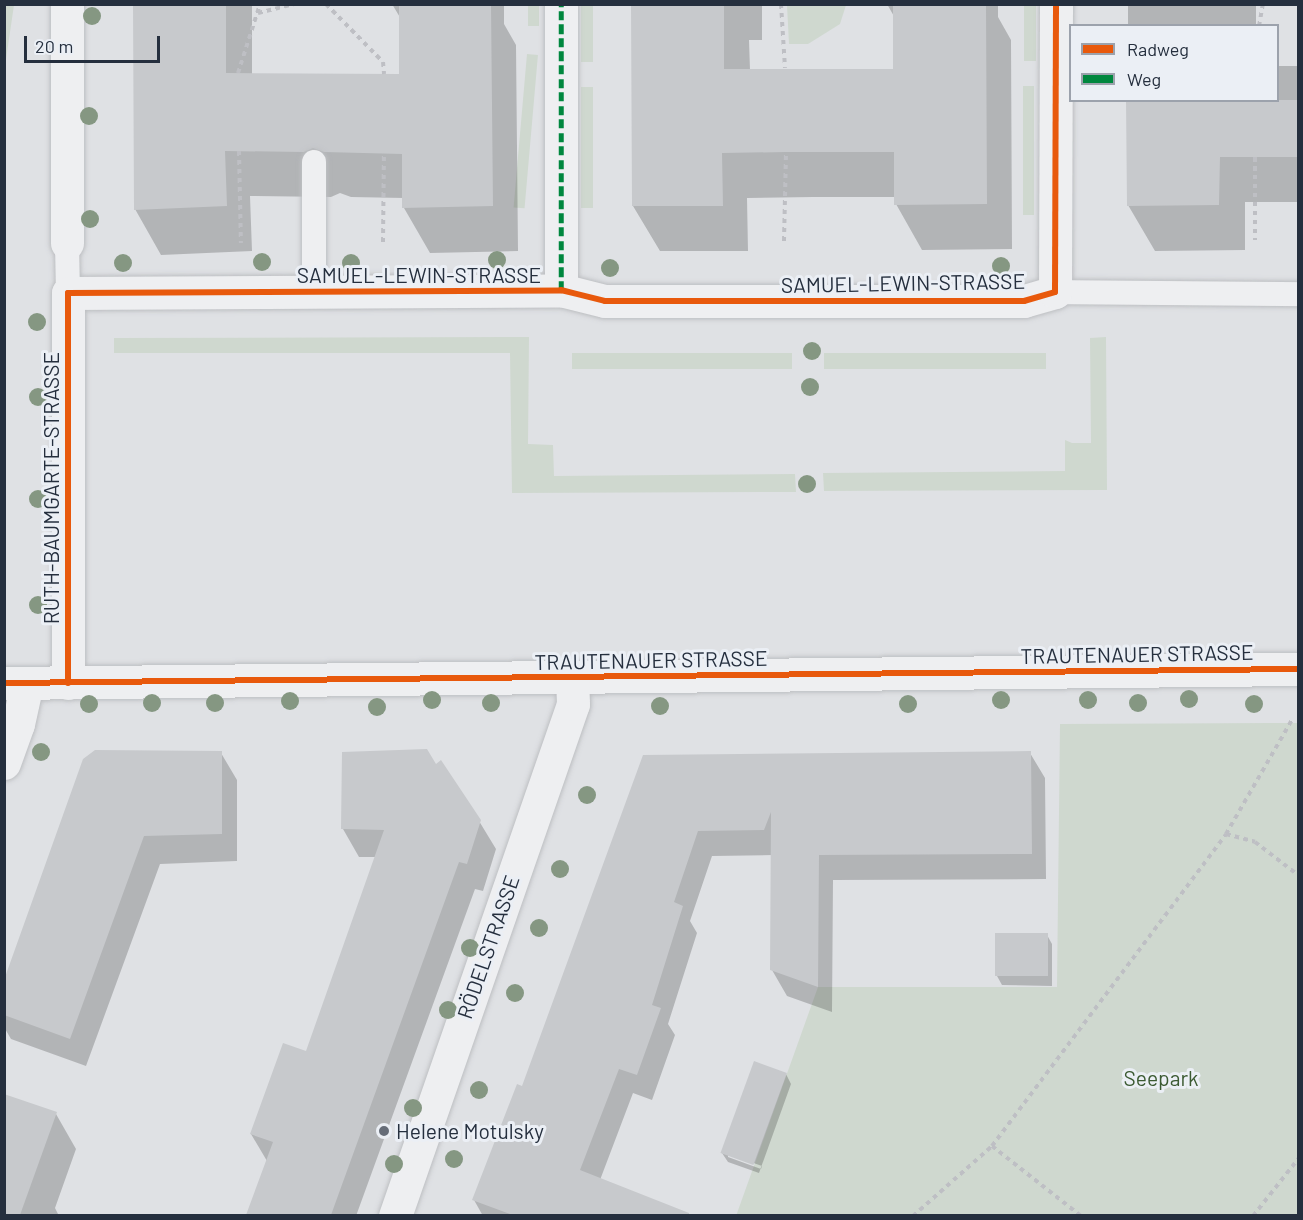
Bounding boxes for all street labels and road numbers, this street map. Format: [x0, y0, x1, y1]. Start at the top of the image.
street label: SAMUEL-LEWIN-STRASSE [297, 262, 541, 288]
street label: SAMUEL-LEWIN-STRASSE [781, 268, 1025, 298]
street label: RUTH-BAUMGARTE-STRASSE [38, 352, 64, 624]
street label: TRAUTENAUER STRASSE [1020, 639, 1254, 669]
street label: TRAUTENAUER STRASSE [534, 645, 768, 675]
street label: RÖDELSTRASSE [452, 872, 524, 1022]

